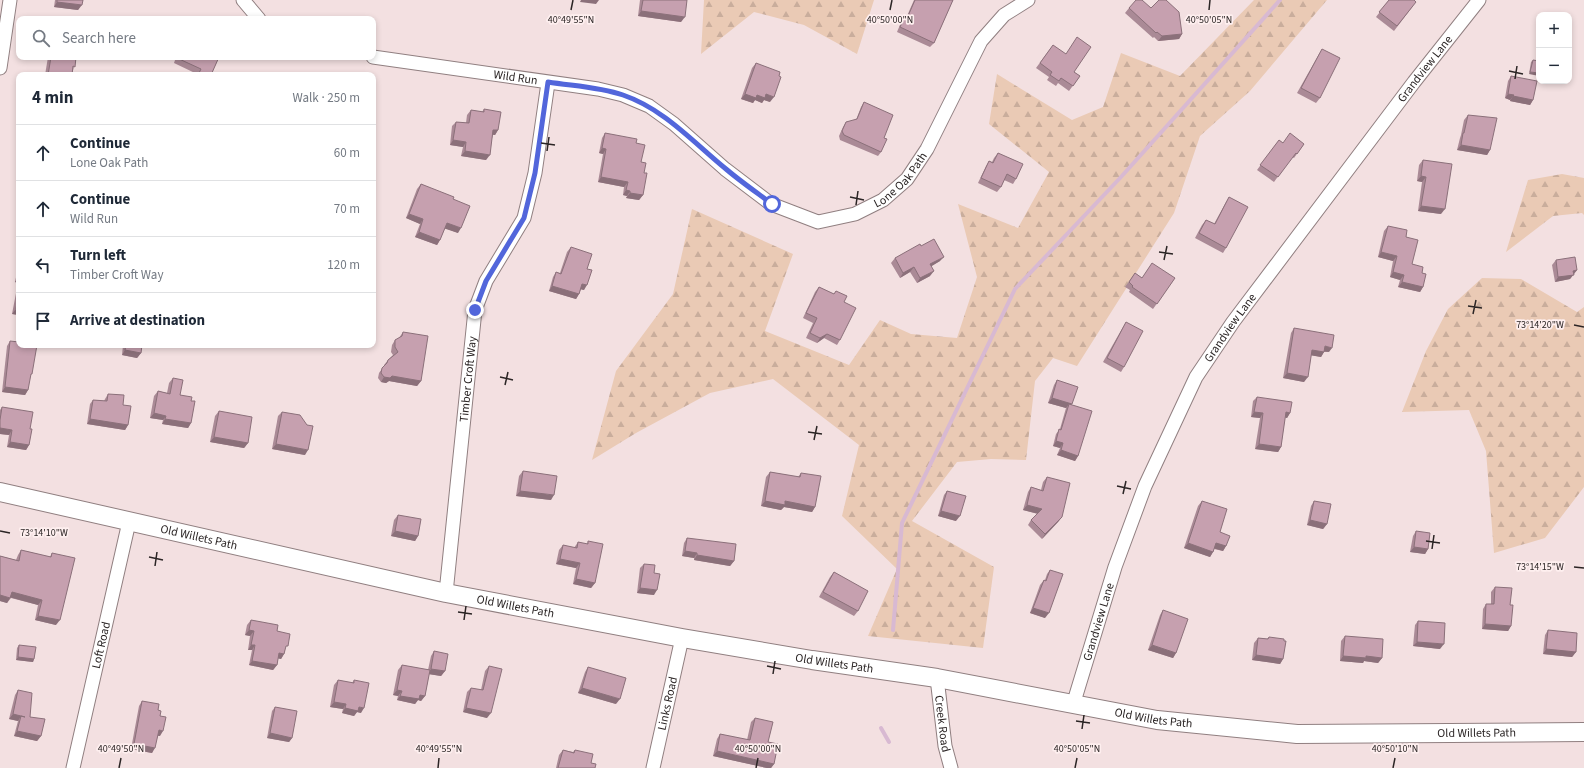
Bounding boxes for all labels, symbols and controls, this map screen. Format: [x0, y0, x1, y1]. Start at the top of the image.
map controls [1536, 12, 1572, 84]
button: + [1536, 12, 1572, 48]
text: 40°49'55"N [548, 13, 594, 27]
text: 40°50'00"N [867, 13, 913, 27]
text: 40°50'05"N [1186, 13, 1232, 27]
search box [16, 16, 376, 60]
icon: search [30, 27, 52, 49]
text: Search here [62, 28, 136, 49]
street label: Grandview Lane [1393, 32, 1456, 106]
button: − [1536, 48, 1572, 84]
street label: Wild Run [492, 66, 539, 89]
text: 4 min [32, 86, 73, 110]
text: Walk · 250 m [292, 89, 360, 107]
text: Continue [70, 133, 130, 154]
icon: ahead [32, 142, 54, 164]
text: 60 m [334, 144, 360, 162]
street label: Lone Oak Path [871, 149, 931, 212]
text: Lone Oak Path [70, 154, 148, 172]
text: Continue [70, 189, 130, 210]
route start [763, 195, 781, 213]
icon: ahead [32, 198, 54, 220]
text: 70 m [334, 200, 360, 218]
text: Wild Run [70, 210, 118, 228]
text: Turn left [70, 245, 126, 266]
icon: left [32, 254, 54, 276]
text: 120 m [327, 256, 360, 274]
text: Timber Croft Way [70, 266, 163, 284]
street label: Grandview Lane [1200, 290, 1260, 365]
route end [466, 301, 484, 319]
icon: arrive [32, 310, 54, 332]
text: Arrive at destination [70, 310, 205, 331]
text: 73°14'20"W [1516, 318, 1564, 332]
street label: Timber Croft Way [455, 335, 481, 423]
street label: Old Willets Path [159, 520, 239, 554]
text: 73°14'10"W [20, 526, 68, 540]
text: 73°14'15"W [1516, 560, 1564, 574]
street label: Grandview Lane [1078, 581, 1118, 663]
street label: Old Willets Path [475, 591, 556, 622]
street label: Loft Road [87, 620, 115, 670]
street label: Old Willets Path [794, 649, 874, 677]
street label: Links Road [653, 675, 682, 732]
street label: Creek Road [931, 694, 955, 754]
street label: Old Willets Path [1113, 704, 1193, 732]
street label: Old Willets Path [1437, 724, 1516, 742]
text: 40°49'50"N [98, 742, 144, 756]
text: 40°49'55"N [416, 742, 462, 756]
text: 40°50'00"N [735, 742, 781, 756]
text: 40°50'05"N [1054, 742, 1100, 756]
text: 40°50'10"N [1372, 742, 1418, 756]

